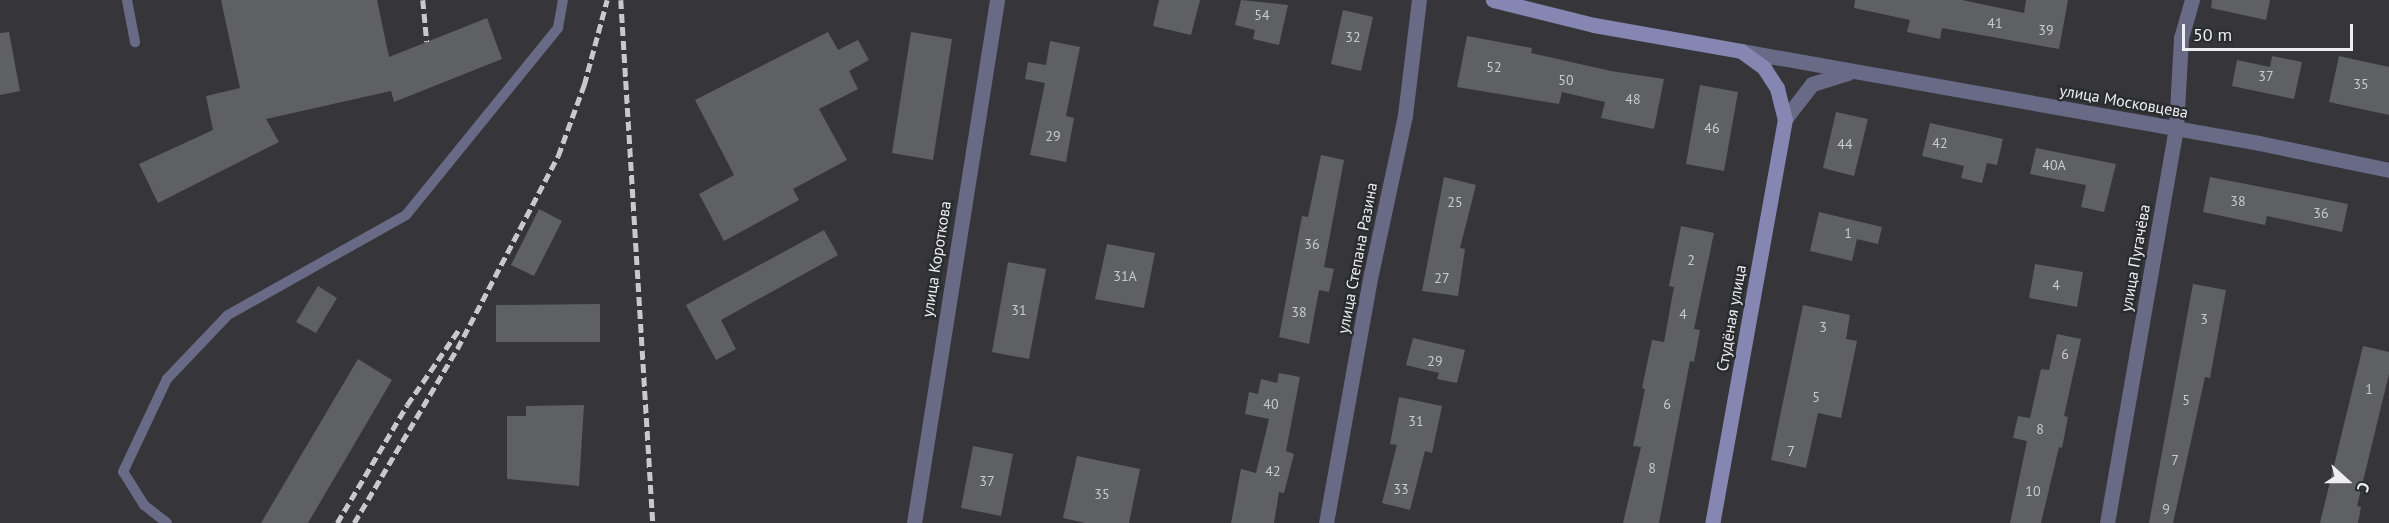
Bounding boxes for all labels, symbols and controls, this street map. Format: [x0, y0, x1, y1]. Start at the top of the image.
house number: 54 [1254, 7, 1270, 23]
scale bar [2185, 12, 2356, 50]
house number: 41 [1987, 15, 2003, 31]
house number: 39 [2038, 22, 2054, 38]
text: 50 m [2193, 23, 2232, 46]
house number: 32 [1345, 29, 1361, 45]
house number: 52 [1486, 59, 1502, 75]
house number: 37 [2258, 68, 2274, 84]
house number: 50 [1558, 72, 1574, 88]
house number: 35 [2353, 76, 2369, 92]
street label: улица Московцева [2058, 80, 2190, 122]
house number: 48 [1625, 91, 1641, 107]
house number: 46 [1704, 120, 1720, 136]
house number: 29 [1045, 128, 1061, 144]
house number: 42 [1932, 135, 1948, 151]
house number: 44 [1837, 136, 1853, 152]
house number: 40А [2042, 157, 2066, 173]
street label: улица Степана Разина [1333, 181, 1381, 335]
house number: 38 [2230, 193, 2246, 209]
house number: 25 [1447, 194, 1463, 210]
street label: улица Короткова [917, 199, 955, 319]
street label: улица Пугачёва [2116, 203, 2154, 313]
house number: 36 [2313, 205, 2329, 221]
house number: 1 [1844, 225, 1852, 241]
house number: 36 [1304, 236, 1320, 252]
house number: 2 [1687, 252, 1695, 268]
street label: Студёная улица [1712, 263, 1750, 373]
house number: 31А [1113, 268, 1137, 284]
house number: 27 [1434, 270, 1450, 286]
house number: 4 [2052, 277, 2060, 293]
house number: 31 [1011, 302, 1027, 318]
house number: 38 [1291, 304, 1307, 320]
house number: 4 [1679, 306, 1687, 322]
house number: 3 [2200, 311, 2208, 327]
house number: 3 [1819, 319, 1827, 335]
house number: 6 [2061, 346, 2069, 362]
house number: 29 [1427, 353, 1443, 369]
house number: 1 [2365, 381, 2373, 397]
house number: 5 [1812, 389, 1820, 405]
house number: 5 [2182, 392, 2190, 408]
house number: 40 [1263, 396, 1279, 412]
house number: 6 [1663, 396, 1671, 412]
house number: 31 [1408, 413, 1424, 429]
house number: 8 [2036, 421, 2044, 437]
house number: 7 [1787, 443, 1795, 459]
north arrow [2317, 451, 2377, 511]
house number: 7 [2171, 452, 2179, 468]
house number: 8 [1648, 460, 1656, 476]
house number: 42 [1265, 463, 1281, 479]
house number: 37 [979, 473, 995, 489]
text: С [2353, 480, 2375, 495]
house number: 33 [1393, 481, 1409, 497]
house number: 10 [2025, 483, 2041, 499]
house number: 35 [1094, 486, 1110, 502]
house number: 9 [2162, 501, 2170, 517]

